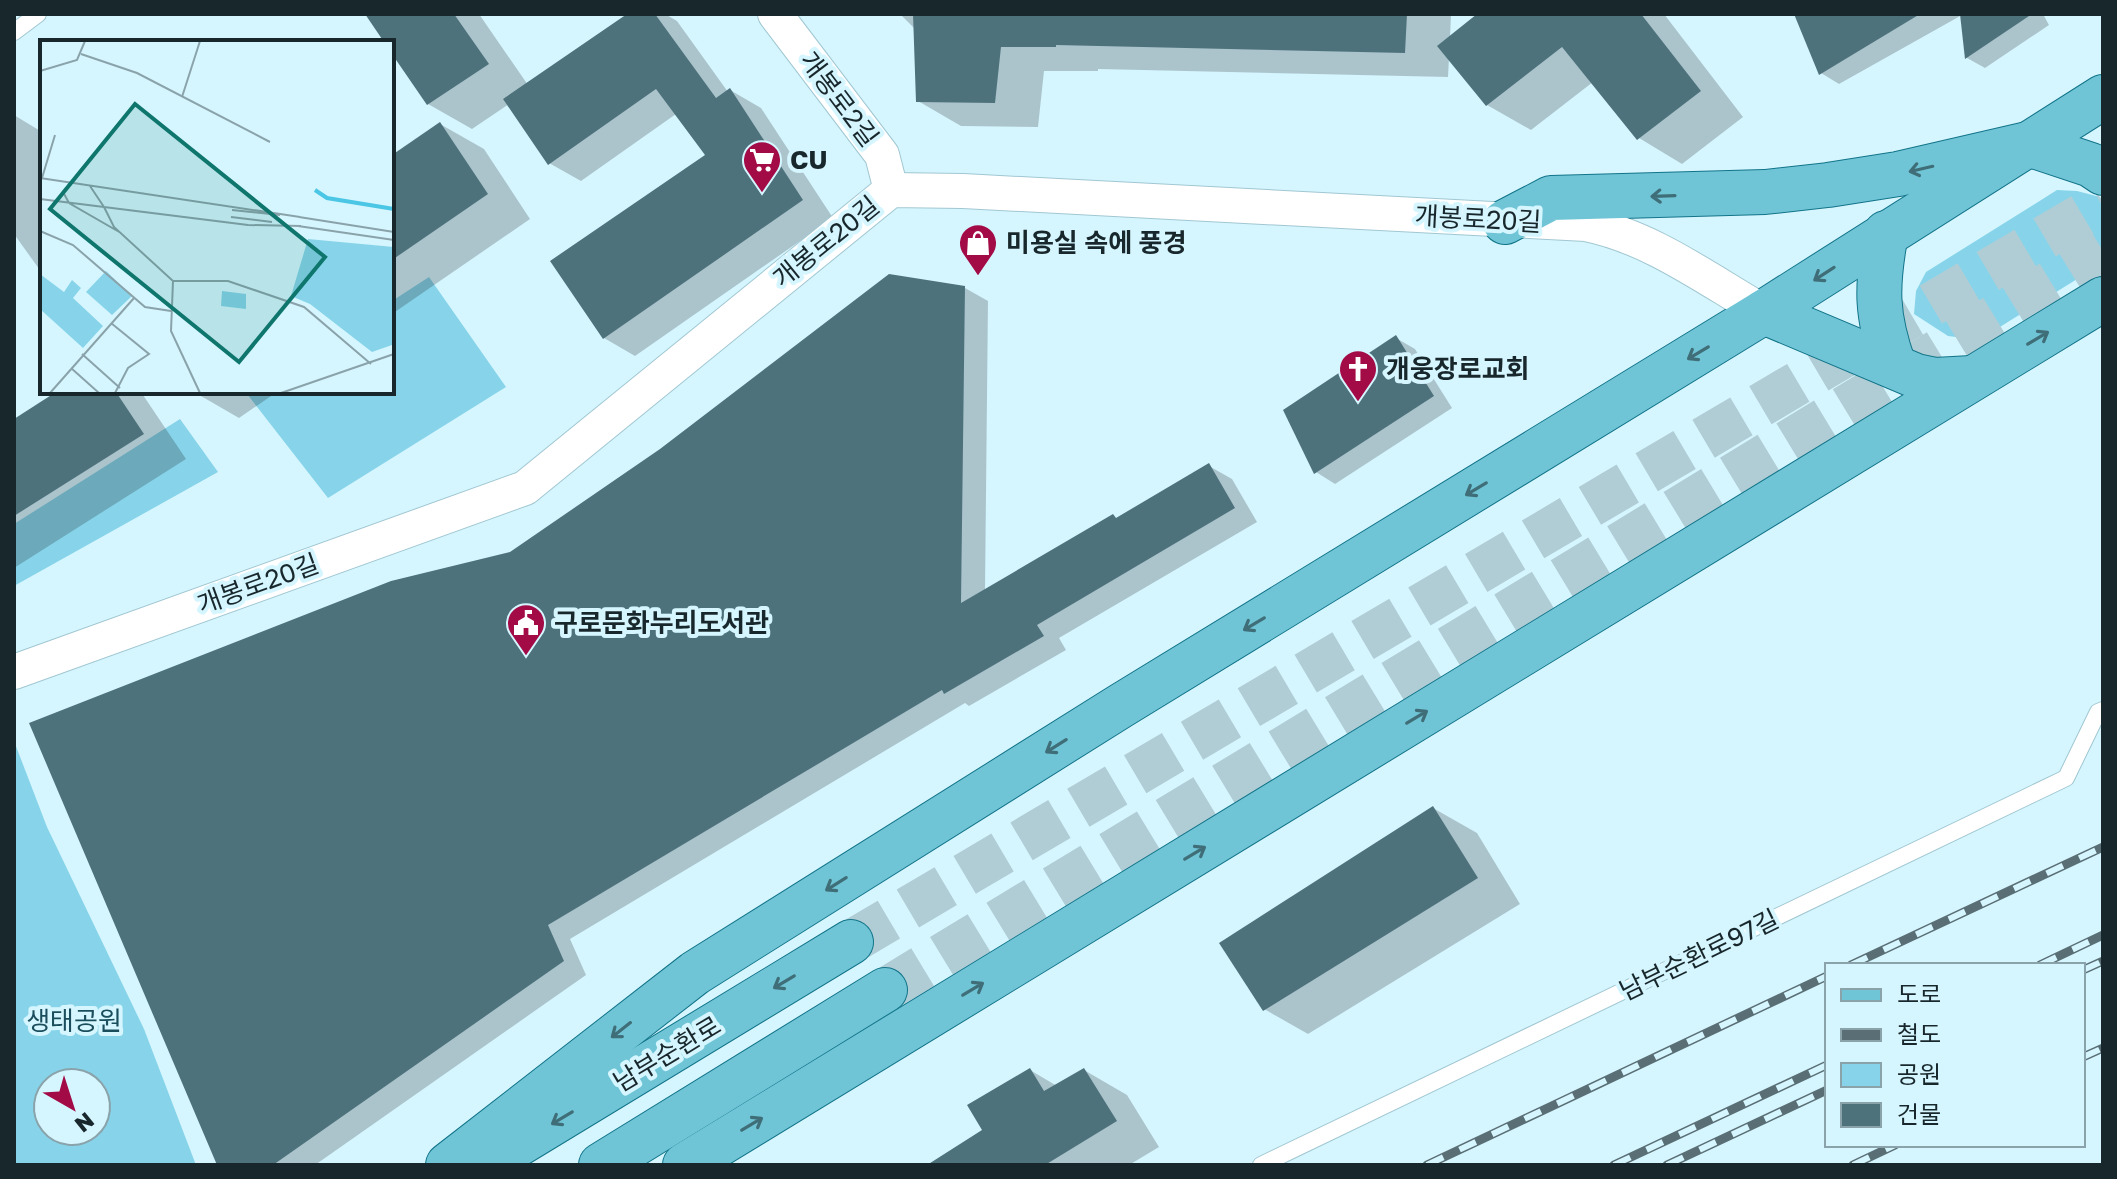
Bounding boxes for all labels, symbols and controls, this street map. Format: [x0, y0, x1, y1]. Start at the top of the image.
inset map [40, 40, 394, 394]
street label: 개봉로2길 [794, 45, 885, 152]
supermarket icon: CU [741, 139, 783, 194]
place label: CU [790, 144, 827, 175]
one-way arrow [1909, 162, 1935, 177]
one-way arrow [1650, 189, 1677, 204]
street label: 개봉로20길 [767, 190, 885, 294]
street label: 개봉로20길 [1414, 200, 1542, 237]
shop icon: 미용실 속에 풍경 [957, 222, 999, 277]
place label: 미용실 속에 풍경 [1006, 227, 1186, 258]
one-way arrow [1813, 266, 1836, 282]
one-way arrow [2026, 330, 2049, 346]
one-way arrow [1687, 345, 1710, 361]
church icon: 개웅장로교회 [1337, 348, 1379, 403]
place label: 개웅장로교회 [1386, 353, 1530, 384]
one-way arrow [1465, 481, 1488, 497]
street label: 개봉로20길 [193, 547, 323, 620]
public building icon: 구로문화누리도서관 [505, 602, 547, 657]
place label: 구로문화누리도서관 [554, 607, 769, 638]
one-way arrow [1243, 617, 1266, 633]
one-way arrow [1405, 709, 1428, 725]
one-way arrow [1045, 739, 1068, 755]
one-way arrow [1183, 845, 1206, 861]
one-way arrow [825, 877, 848, 893]
street label: 남부순환로97길 [1614, 903, 1783, 1006]
legend [1825, 963, 2085, 1147]
one-way arrow [773, 975, 796, 991]
text: 도로 [1897, 979, 1941, 1008]
one-way arrow [961, 980, 984, 996]
park label: 생태공원 [26, 1005, 122, 1036]
street label: 남부순환로 [607, 1009, 726, 1098]
text: 철도 [1897, 1019, 1941, 1048]
one-way arrow [611, 1022, 632, 1039]
text: 공원 [1897, 1059, 1941, 1088]
north arrow [32, 1067, 112, 1147]
text: 건물 [1897, 1099, 1941, 1128]
text: N [70, 1107, 100, 1139]
one-way arrow [551, 1110, 574, 1126]
one-way arrow [740, 1116, 762, 1133]

